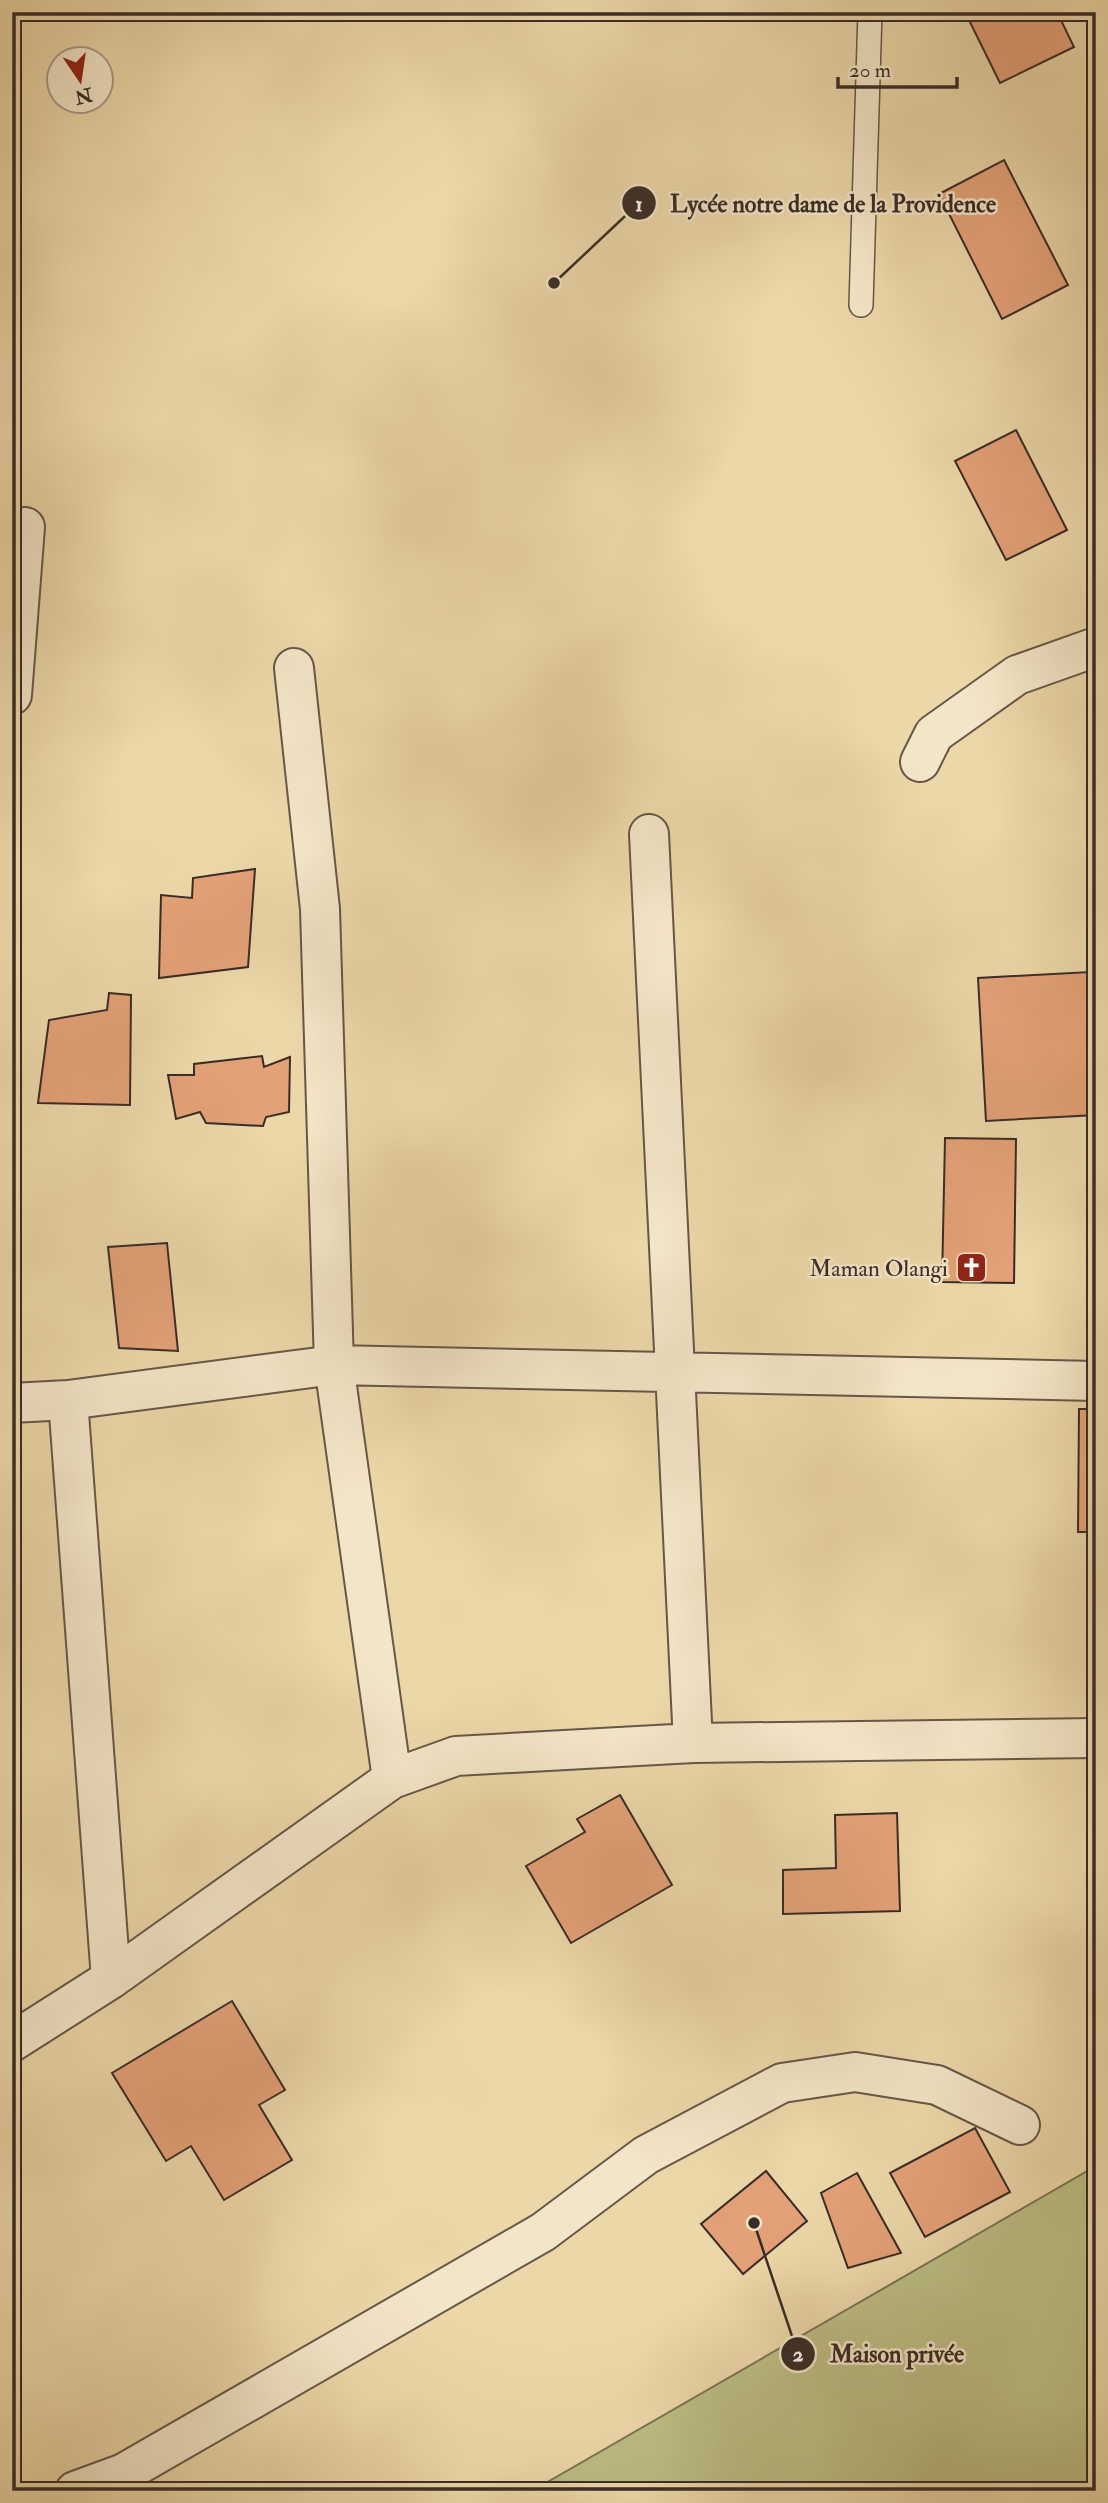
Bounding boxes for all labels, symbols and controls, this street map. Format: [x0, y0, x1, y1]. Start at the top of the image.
north arrow [46, 46, 116, 116]
scale bar [838, 46, 958, 90]
text: 20 m [849, 57, 891, 84]
text: N [72, 82, 96, 109]
callout: Lycée notre dame de la Providence [621, 181, 1010, 226]
text: Lycée notre dame de la Providence [670, 189, 996, 220]
text: 1 [635, 191, 643, 218]
church icon: Maman Olangi [954, 1251, 988, 1285]
place label: Maman Olangi [809, 1254, 948, 1283]
callout: Maison privée [781, 2331, 978, 2376]
text: Maison privée [829, 2339, 964, 2370]
text: 2 [793, 2341, 804, 2368]

